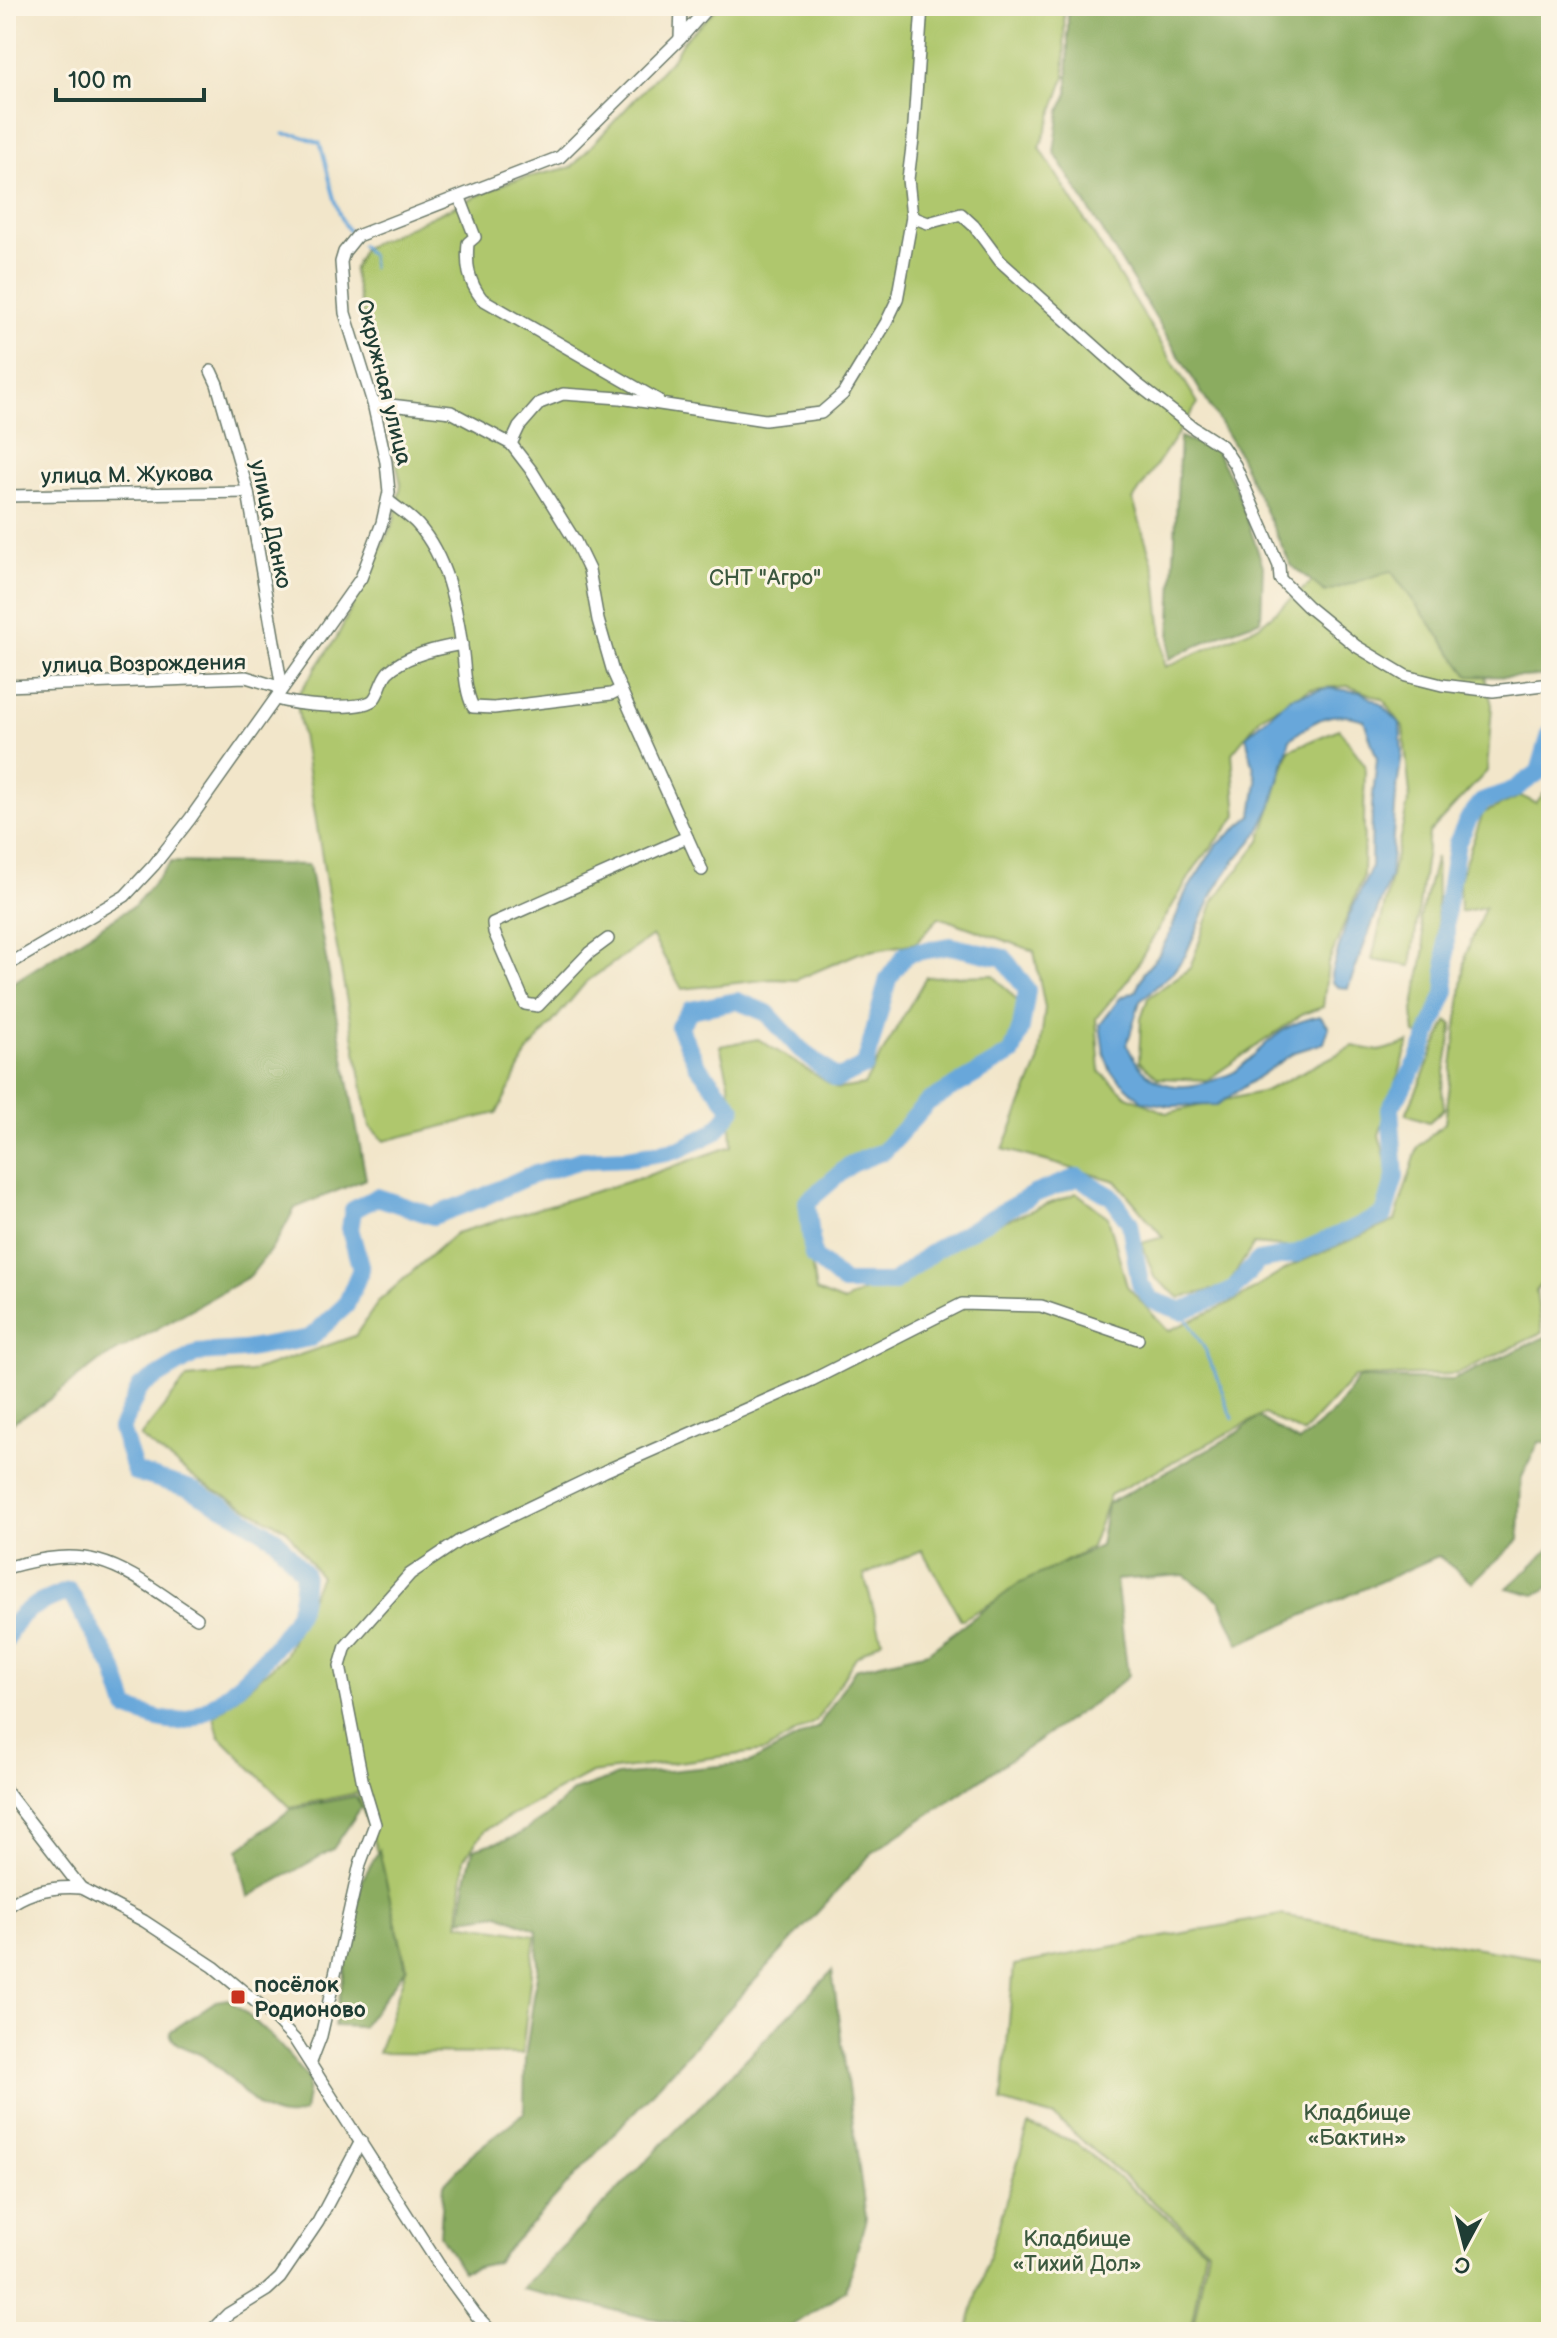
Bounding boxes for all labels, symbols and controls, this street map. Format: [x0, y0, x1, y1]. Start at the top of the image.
scale bar [56, 52, 204, 102]
text: 100 m [68, 66, 132, 95]
street label: Окружная улица [350, 297, 417, 468]
street label: улица Данко [244, 458, 297, 591]
street label: улица М. Жукова [41, 460, 213, 491]
park label: СНТ "Агро" [709, 565, 821, 592]
street label: улица Возрождения [42, 649, 246, 680]
place label: посёлок Родионово [254, 1972, 366, 2024]
marker: посёлок Родионово [229, 1988, 247, 2006]
park label: Кладбище «Бактин» [1303, 2100, 1411, 2152]
north arrow [1425, 2206, 1505, 2286]
park label: Кладбище «Тихий Дол» [1013, 2226, 1142, 2278]
text: С [1454, 2250, 1472, 2279]

